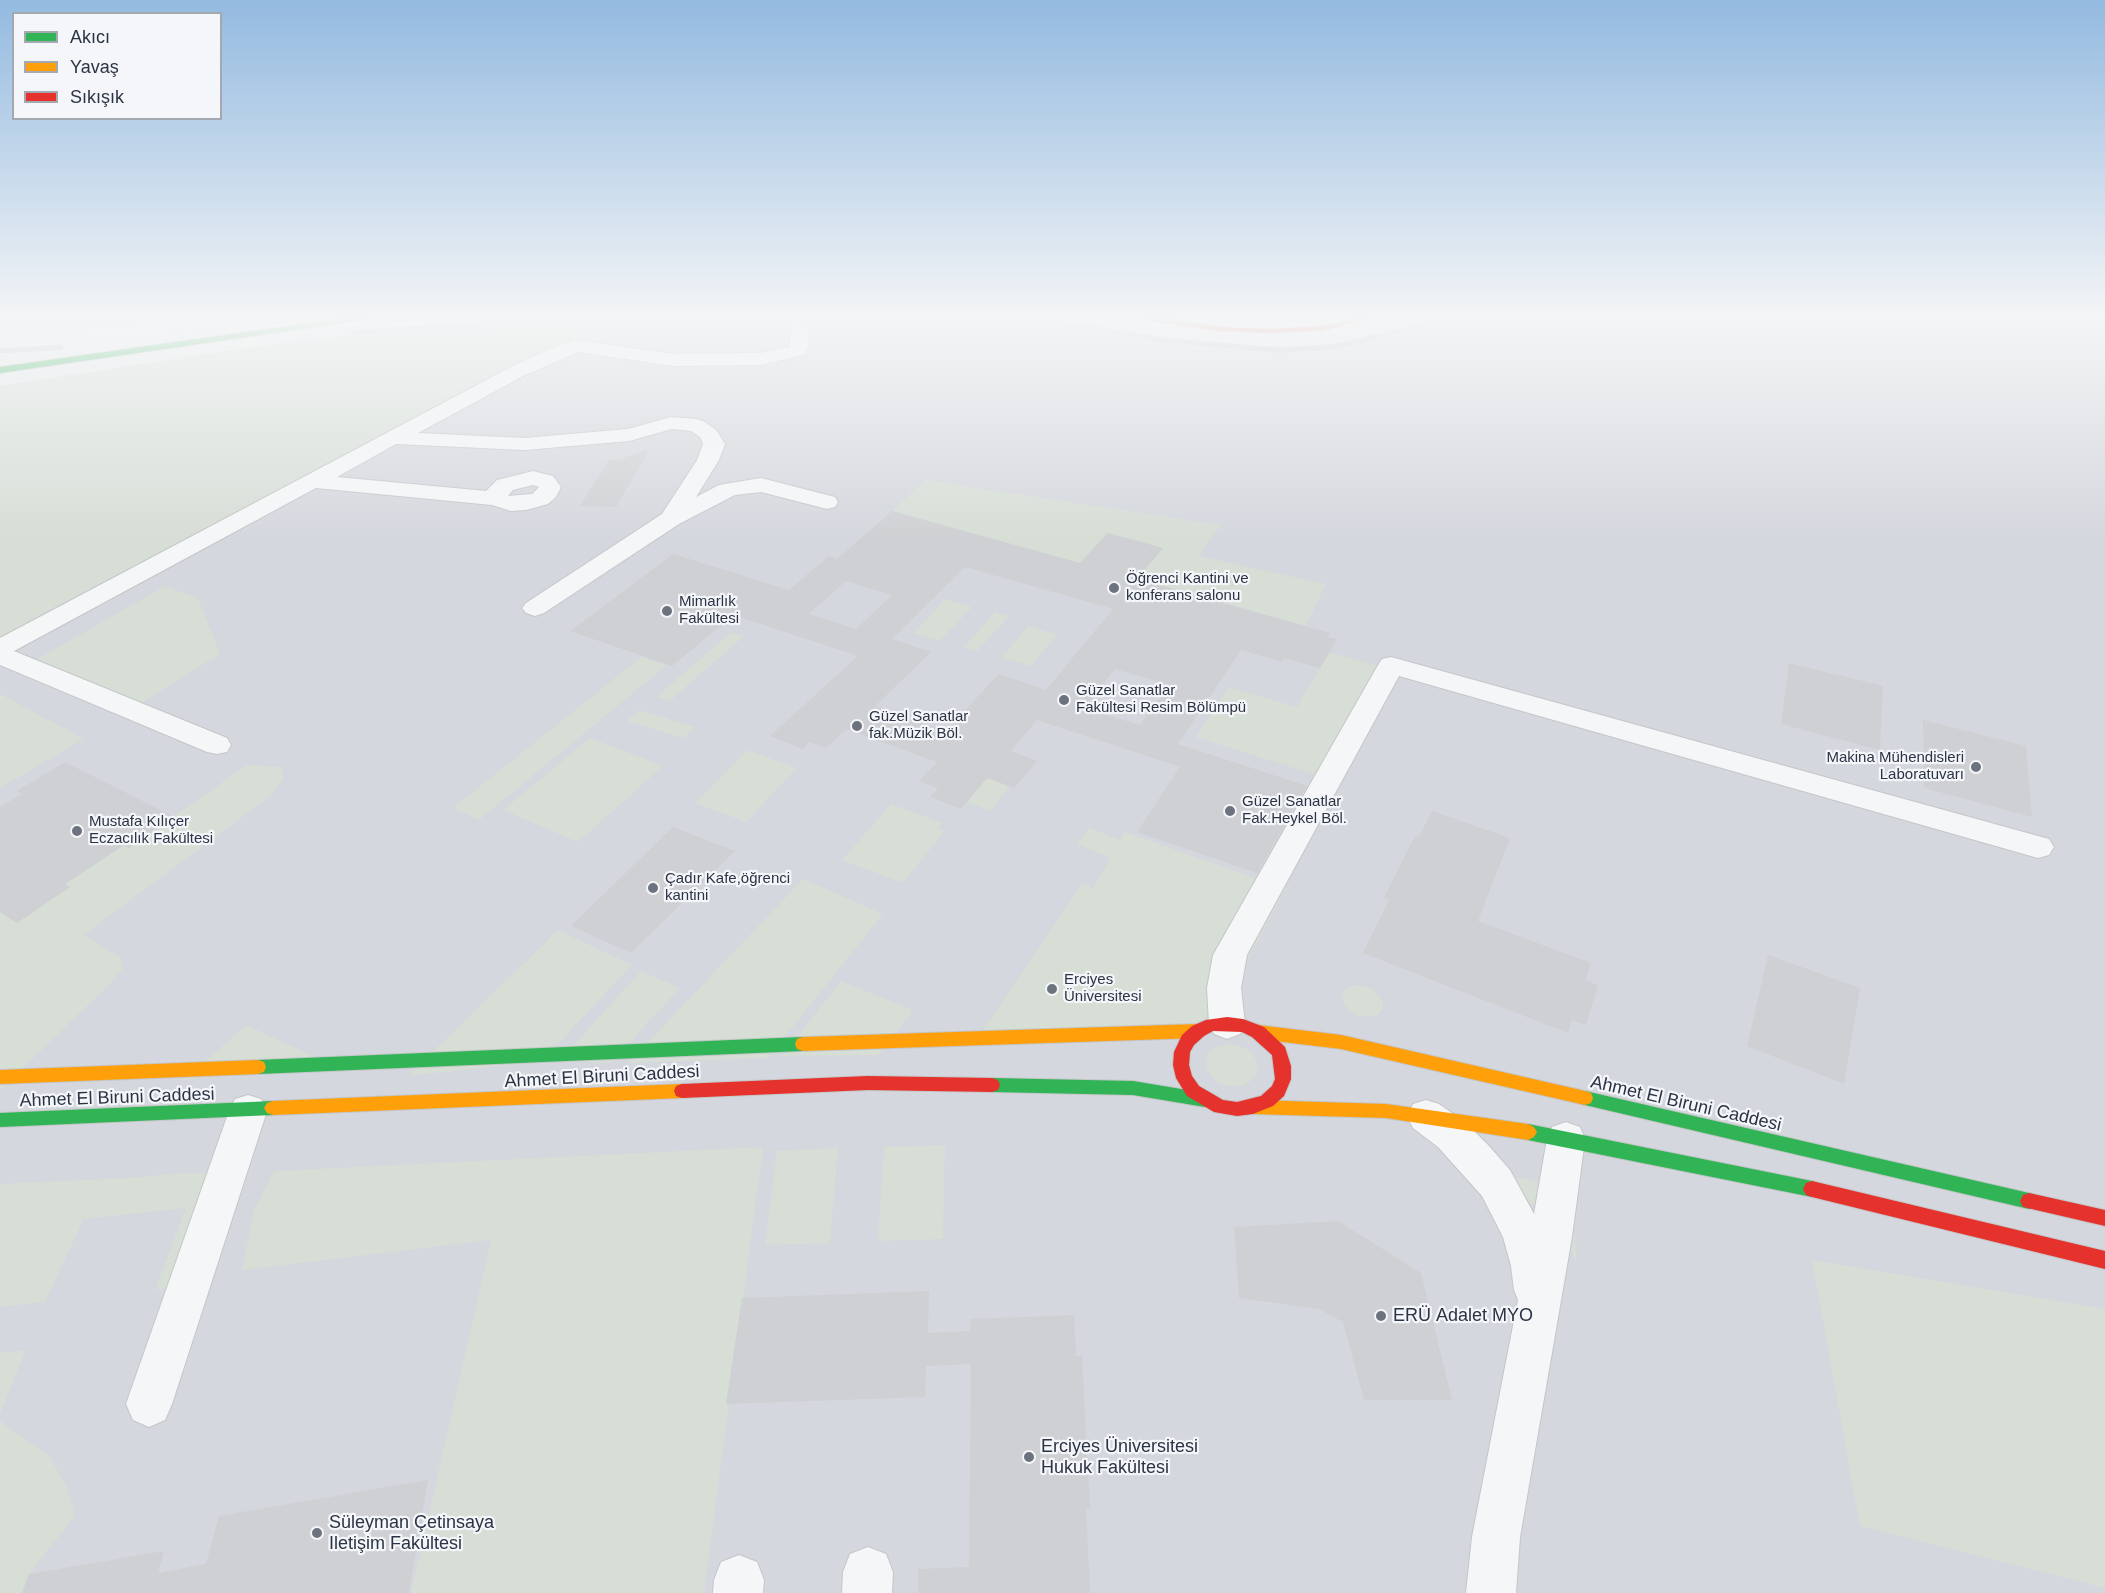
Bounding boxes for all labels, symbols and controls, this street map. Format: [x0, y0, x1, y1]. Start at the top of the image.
legend [12, 12, 222, 120]
text: Akıcı [70, 27, 110, 47]
text: Yavaş [70, 57, 119, 77]
text: Sıkışık [70, 87, 124, 107]
place label: Öğrenci Kantini ve konferans salonu [1126, 570, 1249, 605]
marker: Öğrenci Kantini ve konferans salonu [1107, 581, 1121, 595]
place label: Mimarlık Fakültesi [679, 593, 739, 628]
marker: Mimarlık Fakültesi [660, 604, 674, 618]
place label: Güzel Sanatlar Fakültesi Resim Bölümpü [1076, 682, 1246, 717]
marker: Güzel Sanatlar Fakültesi Resim Bölümpü [1057, 693, 1071, 707]
place label: Güzel Sanatlar fak.Müzik Böl. [869, 708, 968, 743]
marker: Güzel Sanatlar fak.Müzik Böl. [850, 719, 864, 733]
place label: Makina Mühendisleri Laboratuvarı [1826, 749, 1964, 784]
marker: Makina Mühendisleri Laboratuvarı [1969, 760, 1983, 774]
place label: Güzel Sanatlar Fak.Heykel Böl. [1242, 793, 1347, 828]
marker: Güzel Sanatlar Fak.Heykel Böl. [1223, 804, 1237, 818]
place label: Mustafa Kılıçer Eczacılık Fakültesi [89, 813, 213, 848]
marker: Mustafa Kılıçer Eczacılık Fakültesi [70, 824, 84, 838]
place label: Çadır Kafe,öğrenci kantini [665, 870, 790, 905]
marker: Çadır Kafe,öğrenci kantini [646, 881, 660, 895]
place label: Erciyes Üniversitesi [1064, 971, 1142, 1006]
marker: Erciyes Üniversitesi [1045, 982, 1059, 996]
street label: Ahmet El Biruni Caddesi [504, 1061, 700, 1093]
street label: Ahmet El Biruni Caddesi [1589, 1072, 1783, 1136]
street label: Ahmet El Biruni Caddesi [19, 1084, 215, 1112]
place label: ERÜ Adalet MYO [1393, 1305, 1533, 1327]
marker: ERÜ Adalet MYO [1374, 1309, 1388, 1323]
place label: Erciyes Üniversitesi Hukuk Fakültesi [1041, 1436, 1198, 1478]
marker: Erciyes Üniversitesi Hukuk Fakültesi [1022, 1450, 1036, 1464]
place label: Süleyman Çetinsaya Iletişim Fakültesi [329, 1512, 494, 1555]
marker: Süleyman Çetinsaya Iletişim Fakültesi [310, 1526, 324, 1540]

